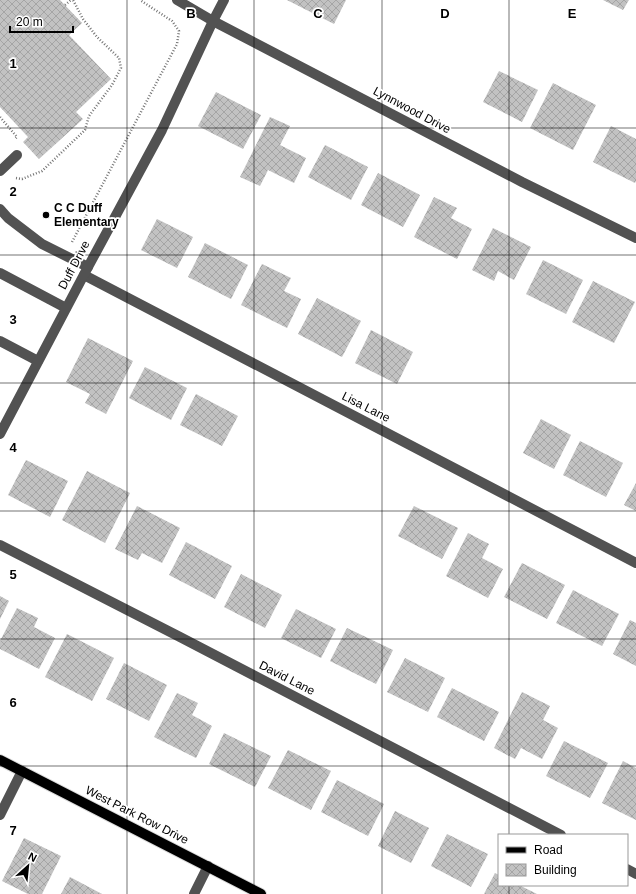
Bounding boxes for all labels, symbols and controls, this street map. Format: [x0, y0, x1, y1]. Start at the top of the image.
text: B [186, 6, 196, 21]
text: C [313, 6, 323, 21]
text: D [440, 6, 450, 21]
text: E [568, 6, 577, 21]
scale bar [10, 8, 73, 34]
text: 20 m [16, 15, 43, 29]
text: 1 [9, 56, 17, 71]
street label: Lynnwood Drive [371, 84, 453, 136]
text: 2 [9, 184, 17, 199]
place label: C C Duff Elementary [54, 201, 119, 229]
marker: C C Duff Elementary [41, 210, 51, 220]
street label: Duff Drive [55, 238, 93, 292]
text: 3 [9, 312, 17, 327]
street label: Lisa Lane [340, 389, 393, 425]
text: 4 [9, 440, 17, 455]
text: 5 [9, 567, 17, 582]
street label: David Lane [257, 658, 318, 698]
text: 6 [9, 695, 17, 710]
street label: West Park Row Drive [83, 783, 191, 847]
text: 7 [9, 823, 17, 838]
legend [498, 834, 628, 886]
text: Road [534, 843, 563, 857]
north arrow [8, 846, 48, 886]
text: N [26, 850, 39, 864]
text: Building [534, 863, 577, 877]

